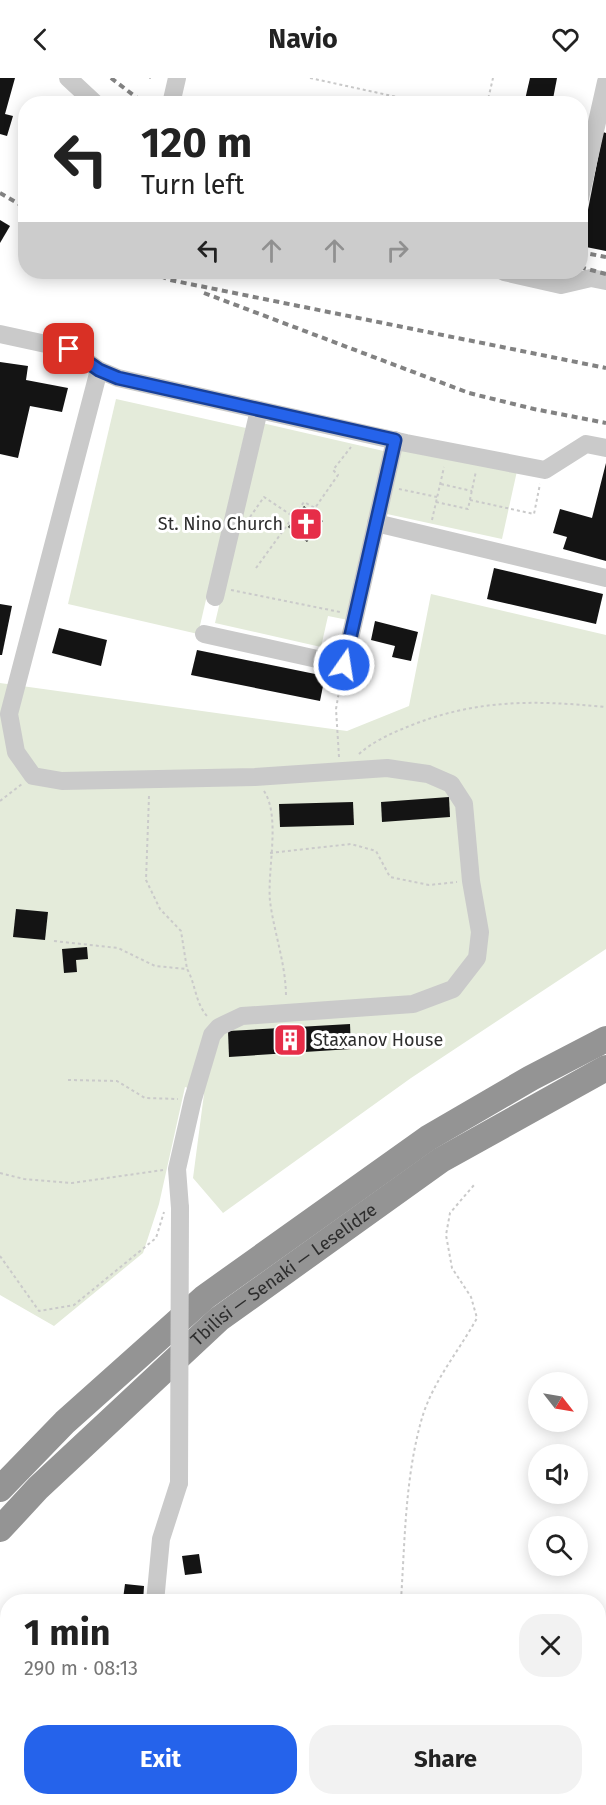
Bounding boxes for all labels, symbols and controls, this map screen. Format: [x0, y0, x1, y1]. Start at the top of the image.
icon: back [24, 23, 57, 56]
text: Navio [268, 23, 338, 55]
icon: heart [549, 23, 582, 56]
text: 120 m [141, 118, 252, 168]
icon: left [42, 120, 120, 198]
text: Turn left [141, 169, 244, 201]
icon: left [192, 234, 225, 267]
icon: ahead [255, 234, 288, 267]
icon: ahead [318, 234, 351, 267]
icon: right [381, 234, 414, 267]
pin [43, 323, 94, 374]
icon: arrive [52, 332, 85, 365]
church icon: St. Nino Church [288, 506, 324, 542]
place label: St. Nino Church [158, 513, 283, 535]
position arrow [312, 633, 376, 697]
building icon: Staxanov House [272, 1022, 308, 1058]
place label: Staxanov House [313, 1029, 443, 1051]
street label: Tbilisi — Senaki — Leselidze [186, 1199, 381, 1351]
north arrow [528, 1372, 588, 1432]
map controls [528, 1372, 588, 1576]
button: sound [528, 1444, 588, 1504]
button: search [528, 1516, 588, 1576]
text: 1 min [24, 1611, 111, 1655]
button: close [519, 1614, 582, 1677]
text: 290 m · 08:13 [24, 1656, 138, 1680]
button: Exit [24, 1725, 297, 1794]
button: Share [309, 1725, 582, 1794]

